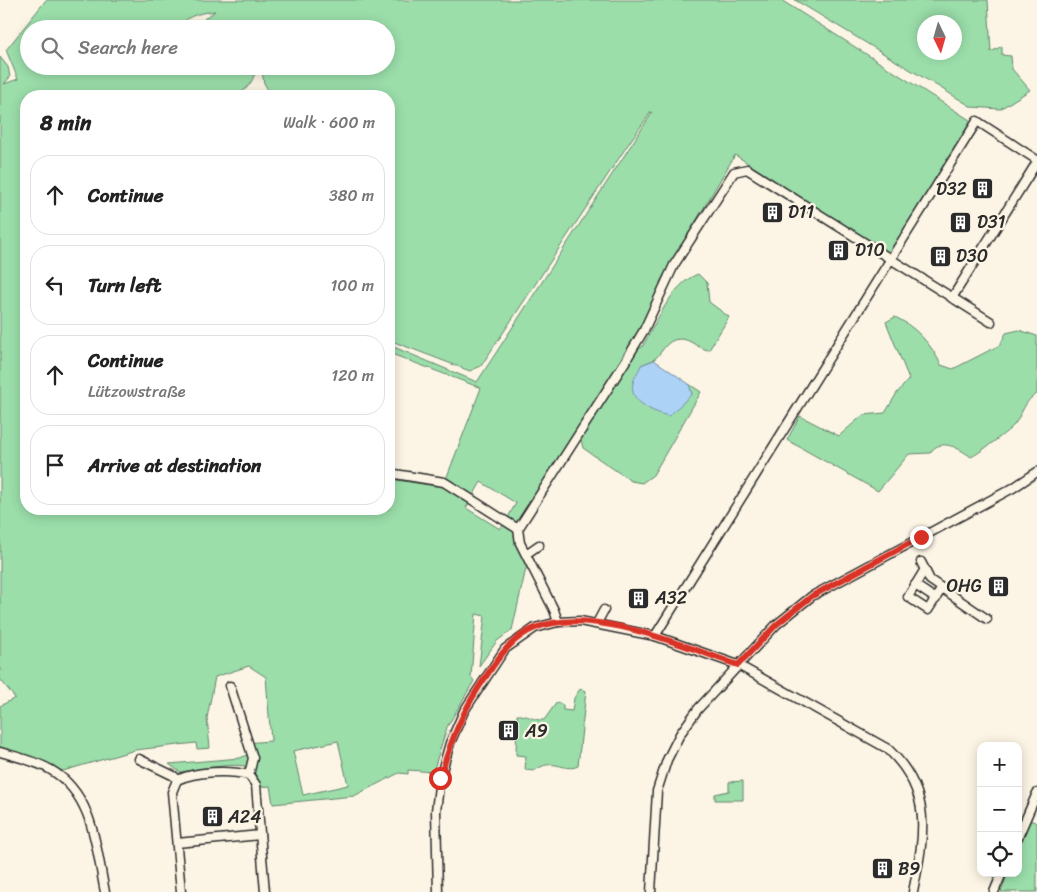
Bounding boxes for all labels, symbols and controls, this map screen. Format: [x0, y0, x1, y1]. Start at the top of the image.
north arrow [917, 15, 962, 60]
search box [20, 20, 395, 75]
text: Search here [78, 31, 178, 64]
icon: search [38, 34, 66, 62]
text: 8 min [40, 104, 91, 142]
text: Walk · 600 m [283, 108, 375, 137]
place label: D32 [936, 173, 967, 205]
building icon: D32 [971, 177, 995, 201]
text: Continue [88, 179, 164, 212]
icon: ahead [41, 181, 69, 209]
text: 380 m [329, 181, 374, 210]
place label: D11 [788, 196, 814, 228]
building icon: D11 [760, 200, 784, 224]
place label: D31 [977, 206, 1006, 238]
building icon: D31 [949, 210, 973, 234]
place label: D10 [855, 234, 885, 266]
building icon: D10 [827, 238, 851, 262]
place label: D30 [956, 240, 988, 272]
building icon: D30 [928, 244, 952, 268]
text: Turn left [88, 269, 161, 302]
icon: left [41, 271, 69, 299]
text: 100 m [330, 271, 374, 300]
text: Continue [88, 344, 164, 377]
icon: ahead [41, 361, 69, 389]
text: 120 m [331, 361, 374, 390]
text: Lützowstraße [88, 377, 185, 406]
text: Arrive at destination [88, 449, 261, 482]
icon: arrive [41, 451, 69, 479]
route end [910, 526, 933, 549]
place label: OHG [946, 570, 982, 602]
building icon: OHG [986, 574, 1010, 598]
place label: A32 [654, 582, 687, 614]
building icon: A32 [627, 586, 651, 610]
place label: A9 [524, 715, 548, 747]
building icon: A9 [497, 719, 521, 743]
map controls [977, 742, 1022, 877]
button: + [977, 742, 1022, 787]
route start [429, 767, 452, 790]
button: − [977, 787, 1022, 832]
place label: A24 [227, 801, 261, 833]
building icon: A24 [200, 805, 224, 829]
button: locate [977, 832, 1022, 877]
place label: B9 [898, 853, 920, 885]
building icon: B9 [870, 857, 894, 881]

